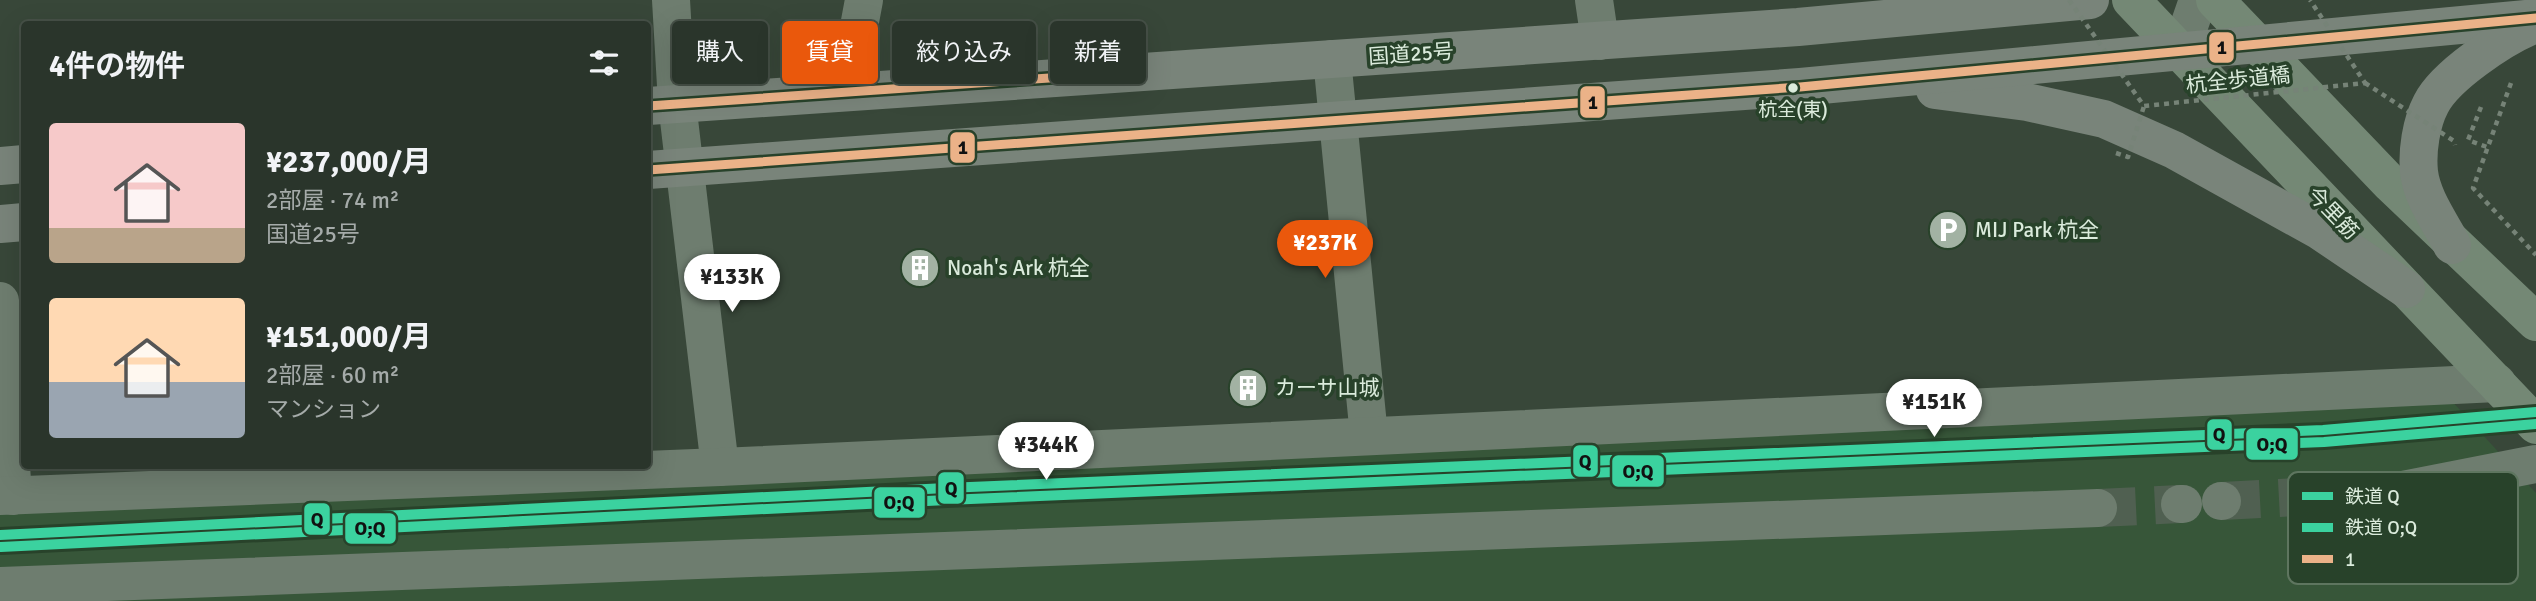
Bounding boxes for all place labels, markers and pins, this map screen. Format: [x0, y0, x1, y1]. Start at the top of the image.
marker: 杭全(東) [1786, 81, 1800, 95]
place label: 杭全(東) [1758, 98, 1828, 122]
parking icon: MIJ Park 杭全 [1927, 209, 1969, 251]
place label: MIJ Park 杭全 [1975, 217, 2099, 243]
pin: ¥237K [1276, 220, 1374, 280]
building icon: Noah's Ark 杭全 [899, 247, 941, 289]
pin: ¥133K [683, 254, 781, 314]
place label: Noah's Ark 杭全 [947, 255, 1090, 281]
building icon: カーサ山城 [1227, 367, 1269, 409]
place label: カーサ山城 [1275, 375, 1380, 401]
pin: ¥151K [1885, 380, 1983, 439]
pin: ¥344K [997, 422, 1095, 482]

